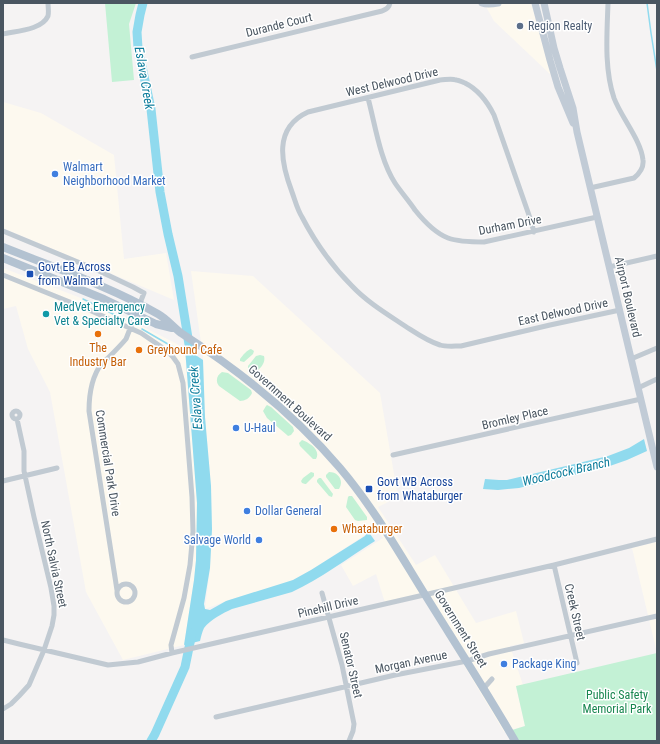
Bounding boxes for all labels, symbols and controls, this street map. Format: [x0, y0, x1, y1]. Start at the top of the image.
street label: Durande Court [244, 10, 314, 40]
place label: Region Realty [528, 19, 592, 33]
marker: Region Realty [515, 21, 525, 31]
water label: Eslava Creek [132, 46, 157, 111]
street label: West Delwood Drive [345, 65, 440, 99]
place label: Walmart Neighborhood Market [63, 160, 166, 188]
marker: Walmart Neighborhood Market [50, 169, 60, 179]
street label: Durham Drive [477, 212, 543, 238]
street label: Airport Boulevard [612, 255, 644, 339]
place label: Govt EB Across from Walmart [38, 260, 111, 288]
marker: Govt EB Across from Walmart [25, 269, 35, 279]
street label: East Delwood Drive [517, 296, 609, 328]
place label: MedVet Emergency Vet & Specialty Care [54, 300, 150, 328]
marker: MedVet Emergency Vet & Specialty Care [41, 309, 51, 319]
marker: The Industry Bar [93, 329, 103, 339]
place label: The Industry Bar [69, 341, 127, 369]
place label: Greyhound Cafe [147, 343, 223, 357]
marker: Greyhound Cafe [134, 345, 144, 355]
street label: Government Boulevard [246, 362, 334, 444]
water label: Eslava Creek [186, 365, 205, 430]
street label: Bromley Place [481, 404, 550, 432]
street label: Commercial Park Drive [93, 409, 123, 518]
place label: U-Haul [244, 421, 275, 435]
marker: U-Haul [231, 423, 241, 433]
water label: Woodcock Branch [521, 454, 611, 489]
place label: Govt WB Across from Whataburger [377, 475, 463, 503]
marker: Govt WB Across from Whataburger [364, 484, 374, 494]
place label: Dollar General [255, 504, 322, 518]
marker: Dollar General [242, 506, 252, 516]
street label: North Salvia Street [38, 519, 70, 609]
place label: Whataburger [342, 522, 403, 536]
marker: Whataburger [329, 524, 339, 534]
place label: Salvage World [184, 533, 251, 547]
marker: Salvage World [254, 535, 264, 545]
street label: Creek Street [562, 582, 588, 642]
street label: Government Street [432, 588, 491, 670]
street label: Pinehill Drive [296, 593, 360, 621]
street label: Senator Street [337, 631, 366, 700]
street label: Morgan Avenue [374, 647, 449, 676]
place label: Package King [512, 657, 576, 671]
marker: Package King [499, 659, 509, 669]
park label: Public Safety Memorial Park [583, 688, 652, 716]

